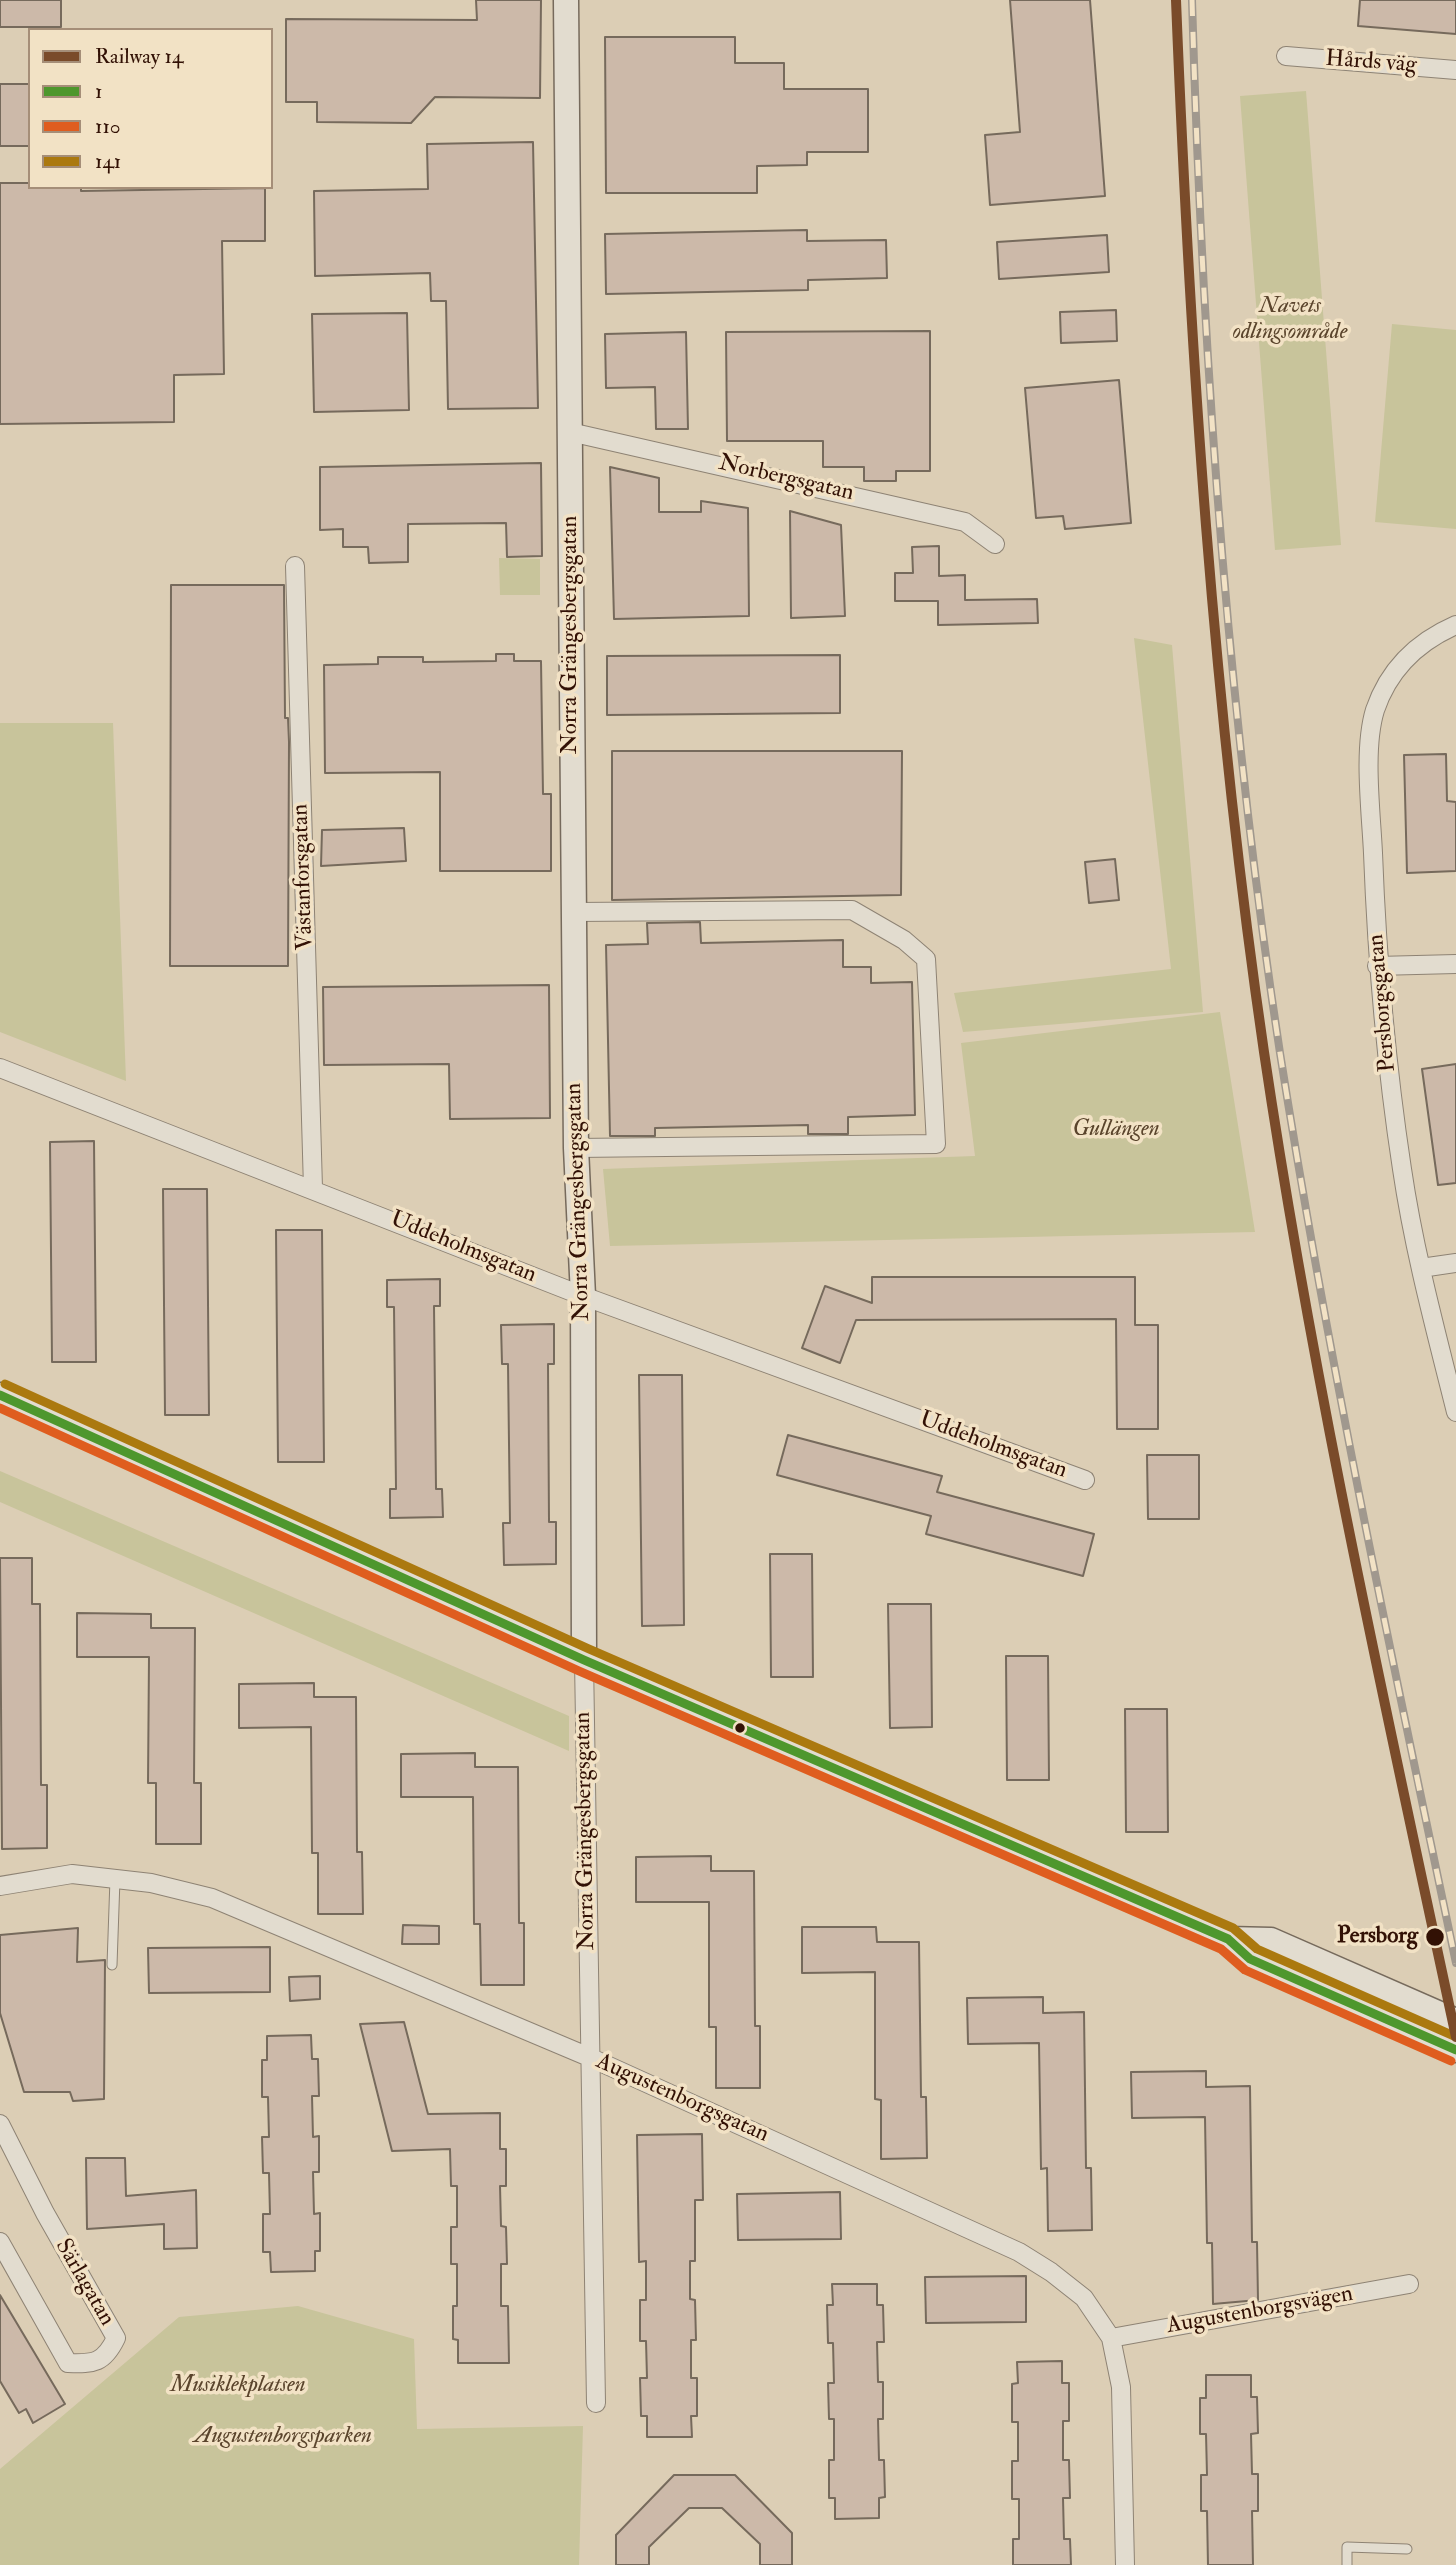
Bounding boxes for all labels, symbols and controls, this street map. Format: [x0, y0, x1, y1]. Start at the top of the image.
legend [28, 28, 273, 189]
text: Railway 14 [95, 43, 183, 70]
street label: Hårds väg [1324, 46, 1418, 80]
text: 1 [95, 78, 103, 105]
text: 110 [95, 113, 121, 140]
text: 141 [95, 148, 121, 175]
park label: Navets odlingsområde [1233, 293, 1347, 347]
street label: Norbergsgatan [716, 450, 856, 508]
street label: Norra Grängesbergsgatan [557, 516, 585, 754]
street label: Västanforsgatan [288, 803, 320, 951]
street label: Persborgsgatan [1363, 933, 1403, 1073]
street label: Norra Grängesbergsgatan [561, 1082, 597, 1322]
park label: Gullängen [1072, 1116, 1160, 1144]
street label: Uddeholmsgatan [386, 1206, 540, 1290]
street label: Uddeholmsgatan [915, 1406, 1071, 1486]
street label: Norra Grängesbergsgatan [570, 1711, 602, 1951]
unlabelled marker [733, 1721, 747, 1735]
place label: Persborg [1337, 1923, 1418, 1951]
marker: Persborg [1424, 1926, 1446, 1948]
street label: Augustenborgsgatan [591, 2049, 773, 2149]
street label: Särlagatan [48, 2235, 120, 2331]
street label: Augustenborgsvägen [1165, 2281, 1355, 2341]
park label: Musiklekplatsen [170, 2372, 306, 2400]
park label: Augustenborgsparken [194, 2423, 372, 2451]

